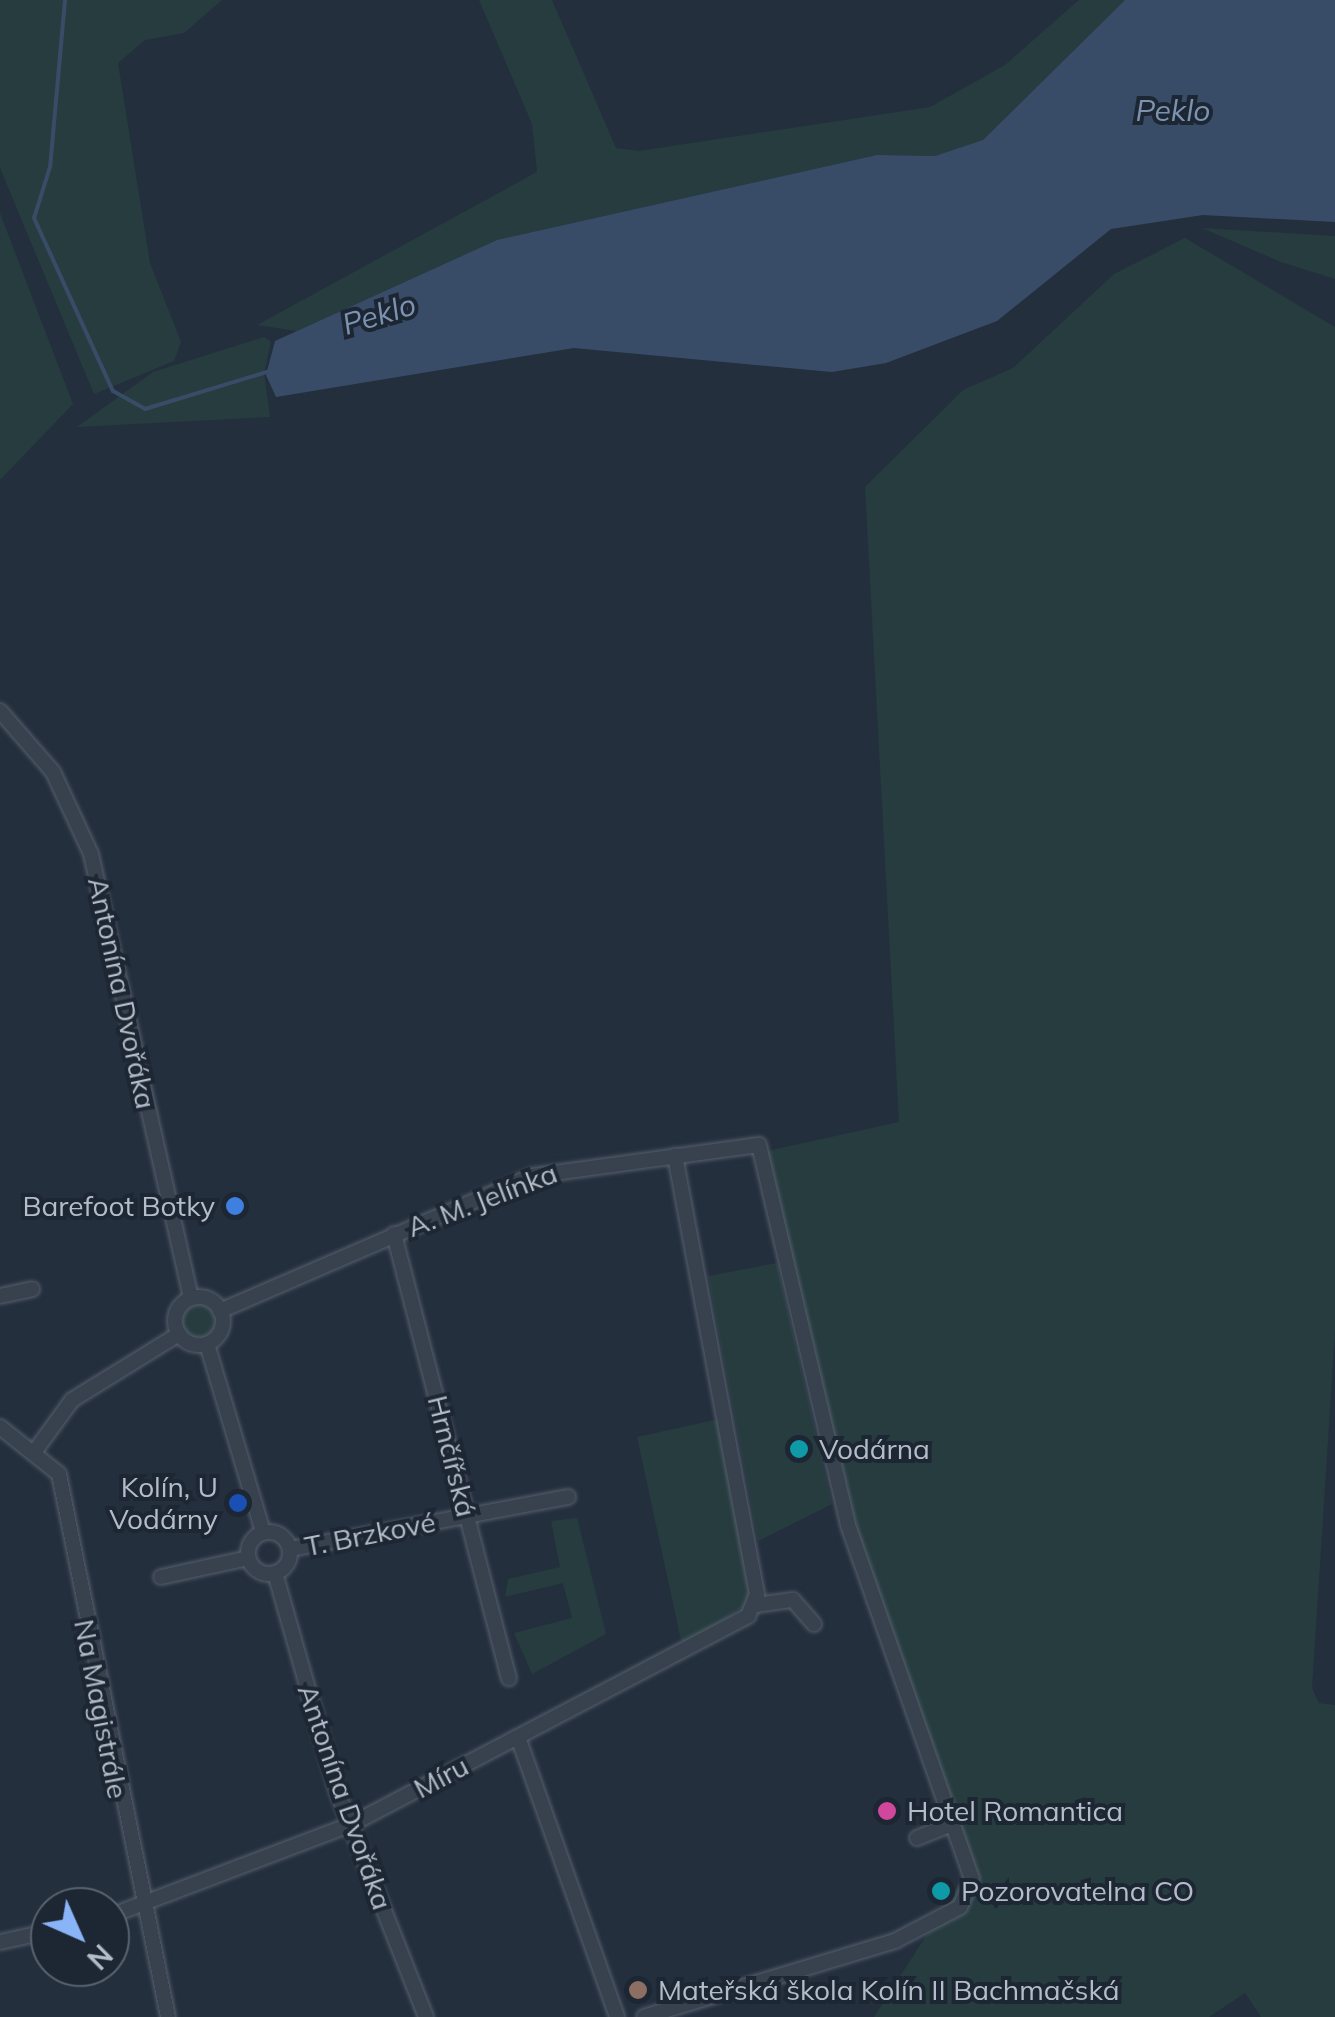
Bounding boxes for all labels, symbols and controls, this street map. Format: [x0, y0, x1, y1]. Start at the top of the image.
water label: Peklo [1136, 92, 1210, 128]
water label: Peklo [338, 286, 420, 342]
street label: Antonína Dvořáka [81, 874, 163, 1112]
street label: A. M. Jelínka [402, 1156, 562, 1244]
place label: Barefoot Botky [22, 1189, 215, 1223]
marker: Barefoot Botky [224, 1195, 246, 1217]
street label: Hrnčířská [421, 1392, 483, 1520]
place label: Vodárna [819, 1432, 930, 1466]
marker: Vodárna [788, 1438, 810, 1460]
place label: Kolín, U Vodárny [109, 1470, 218, 1536]
marker: Kolín, U Vodárny [227, 1492, 249, 1514]
street label: T. Brzkové [302, 1505, 438, 1563]
street label: Na Magistrále [67, 1617, 135, 1801]
street label: Antonína Dvořáka [291, 1680, 399, 1914]
street label: Míru [408, 1749, 474, 1805]
place label: Hotel Romantica [907, 1794, 1123, 1828]
marker: Hotel Romantica [876, 1800, 898, 1822]
place label: Pozorovatelna CO [961, 1874, 1194, 1908]
marker: Pozorovatelna CO [930, 1880, 952, 1902]
north arrow [30, 1887, 130, 1987]
text: N [80, 1937, 120, 1977]
place label: Mateřská škola Kolín II Bachmačská [658, 1973, 1120, 2007]
marker: Mateřská škola Kolín II Bachmačská [627, 1979, 649, 2001]

